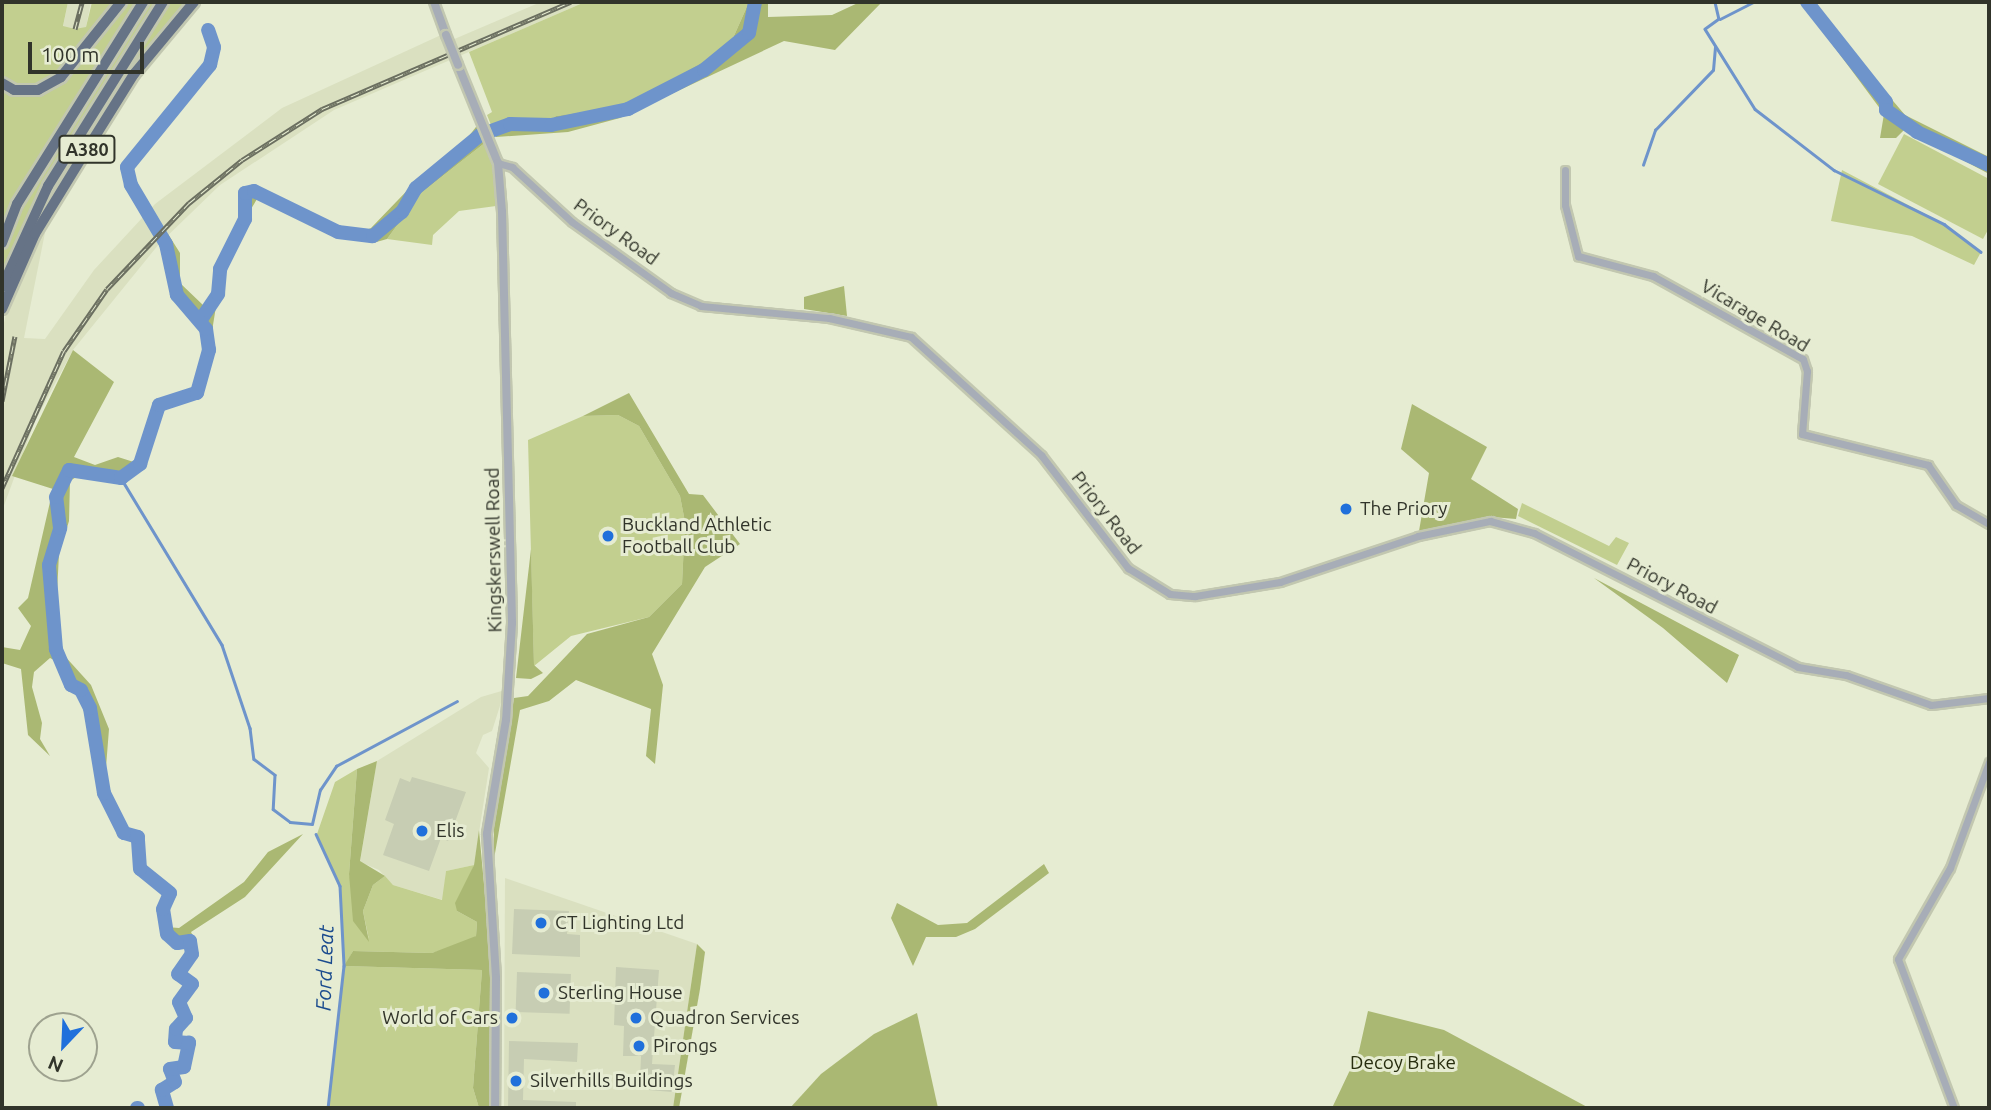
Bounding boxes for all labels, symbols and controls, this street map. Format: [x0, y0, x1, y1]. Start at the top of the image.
scale bar [32, 28, 147, 72]
text: 100 m [41, 42, 99, 66]
road number: A380 [57, 134, 117, 164]
street label: Priory Road [569, 194, 663, 270]
street label: Vicarage Road [1697, 275, 1813, 357]
street label: Kingskerswell Road [481, 467, 507, 633]
street label: Priory Road [1066, 467, 1146, 559]
place label: The Priory [1360, 498, 1447, 520]
marker: The Priory [1338, 501, 1354, 517]
place label: Buckland Athletic Football Club [622, 514, 771, 558]
marker: Buckland Athletic Football Club [600, 528, 616, 544]
street label: Priory Road [1623, 553, 1721, 619]
place label: Elis [436, 820, 464, 842]
marker: Elis [414, 823, 430, 839]
place label: CT Lighting Ltd [555, 912, 684, 934]
marker: CT Lighting Ltd [533, 915, 549, 931]
water label: Ford Leat [310, 925, 338, 1011]
place label: Sterling House [558, 982, 683, 1004]
marker: Sterling House [536, 985, 552, 1001]
place label: World of Cars [382, 1007, 498, 1029]
place label: Quadron Services [650, 1007, 799, 1029]
marker: World of Cars [504, 1010, 520, 1026]
marker: Quadron Services [628, 1010, 644, 1026]
north arrow [28, 1012, 98, 1082]
place label: Pirongs [653, 1035, 717, 1057]
marker: Pirongs [631, 1038, 647, 1054]
text: N [45, 1052, 66, 1077]
park label: Decoy Brake [1350, 1052, 1456, 1074]
place label: Silverhills Buildings [530, 1070, 693, 1092]
marker: Silverhills Buildings [508, 1073, 524, 1089]

